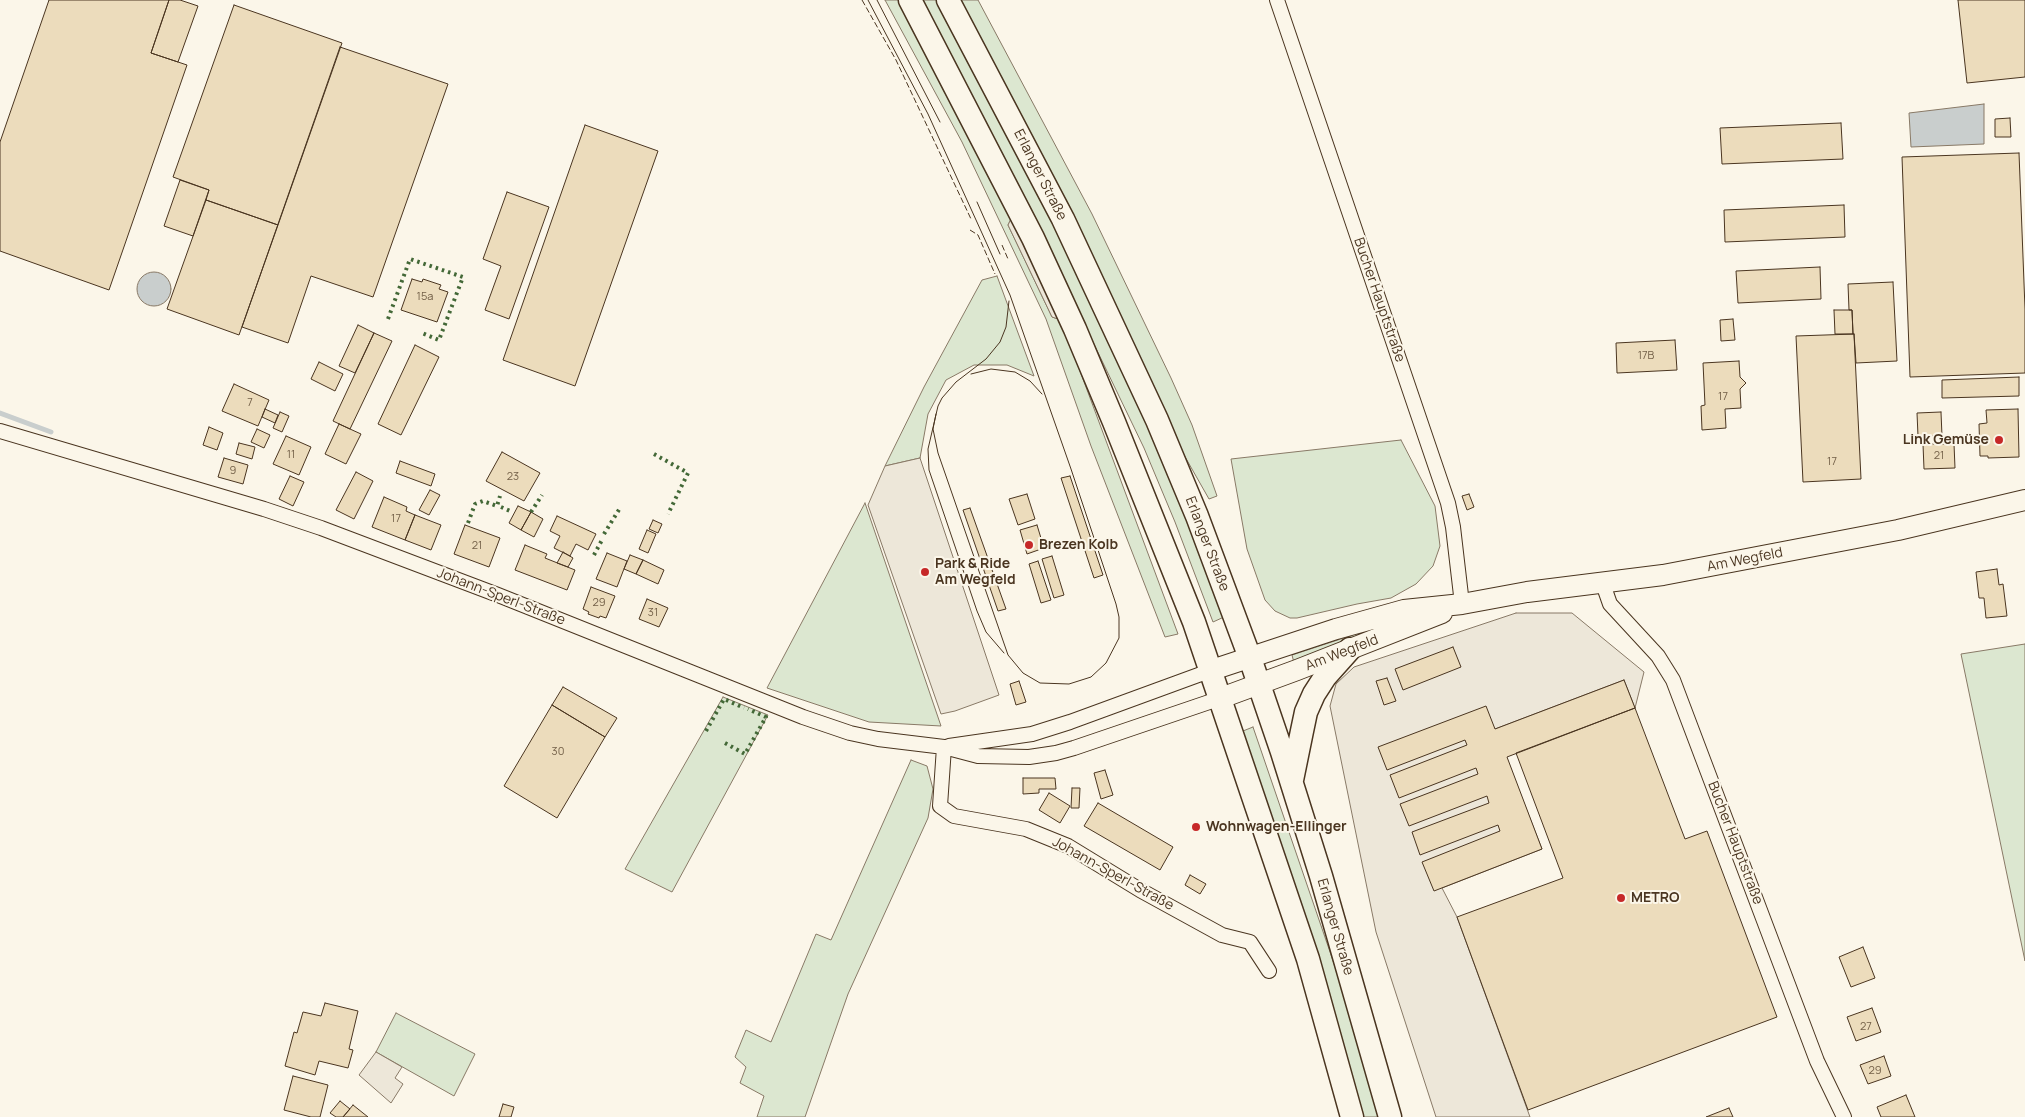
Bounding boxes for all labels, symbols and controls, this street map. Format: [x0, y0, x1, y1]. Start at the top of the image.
street label: Erlanger Straße [1010, 127, 1070, 223]
street label: Bucher Hauptstraße [1350, 236, 1408, 364]
house number: 15a [417, 290, 433, 304]
house number: 17B [1638, 349, 1654, 363]
house number: 17 [1718, 390, 1728, 404]
house number: 7 [247, 396, 253, 410]
place label: Link Gemüse [1903, 432, 1989, 448]
marker: Link Gemüse [1993, 434, 2005, 446]
house number: 11 [287, 448, 295, 462]
house number: 21 [1934, 449, 1944, 463]
house number: 17 [1827, 455, 1837, 469]
house number: 9 [230, 464, 236, 478]
house number: 23 [507, 470, 519, 484]
street label: Erlanger Straße [1181, 494, 1233, 594]
house number: 17 [391, 512, 401, 526]
place label: Brezen Kolb [1039, 537, 1118, 553]
house number: 21 [472, 539, 482, 553]
marker: Brezen Kolb [1023, 539, 1035, 551]
street label: Am Wegfeld [1706, 544, 1784, 576]
place label: Park & Ride Am Wegfeld [935, 556, 1016, 588]
street label: Johann-Sperl-Straße [434, 565, 568, 629]
marker: Park & Ride Am Wegfeld [919, 566, 931, 578]
house number: 29 [592, 596, 606, 610]
house number: 31 [648, 606, 658, 620]
street label: Am Wegfeld [1303, 631, 1381, 675]
house number: 30 [552, 745, 564, 759]
street label: Bucher Hauptstraße [1704, 779, 1766, 907]
place label: Wohnwagen-Ellinger [1206, 819, 1347, 835]
marker: Wohnwagen-Ellinger [1190, 821, 1202, 833]
street label: Johann-Sperl-Straße [1049, 834, 1177, 914]
street label: Erlanger Straße [1313, 877, 1357, 977]
place label: METRO [1631, 890, 1679, 906]
marker: METRO [1615, 892, 1627, 904]
house number: 27 [1860, 1020, 1872, 1034]
house number: 29 [1868, 1064, 1882, 1078]

